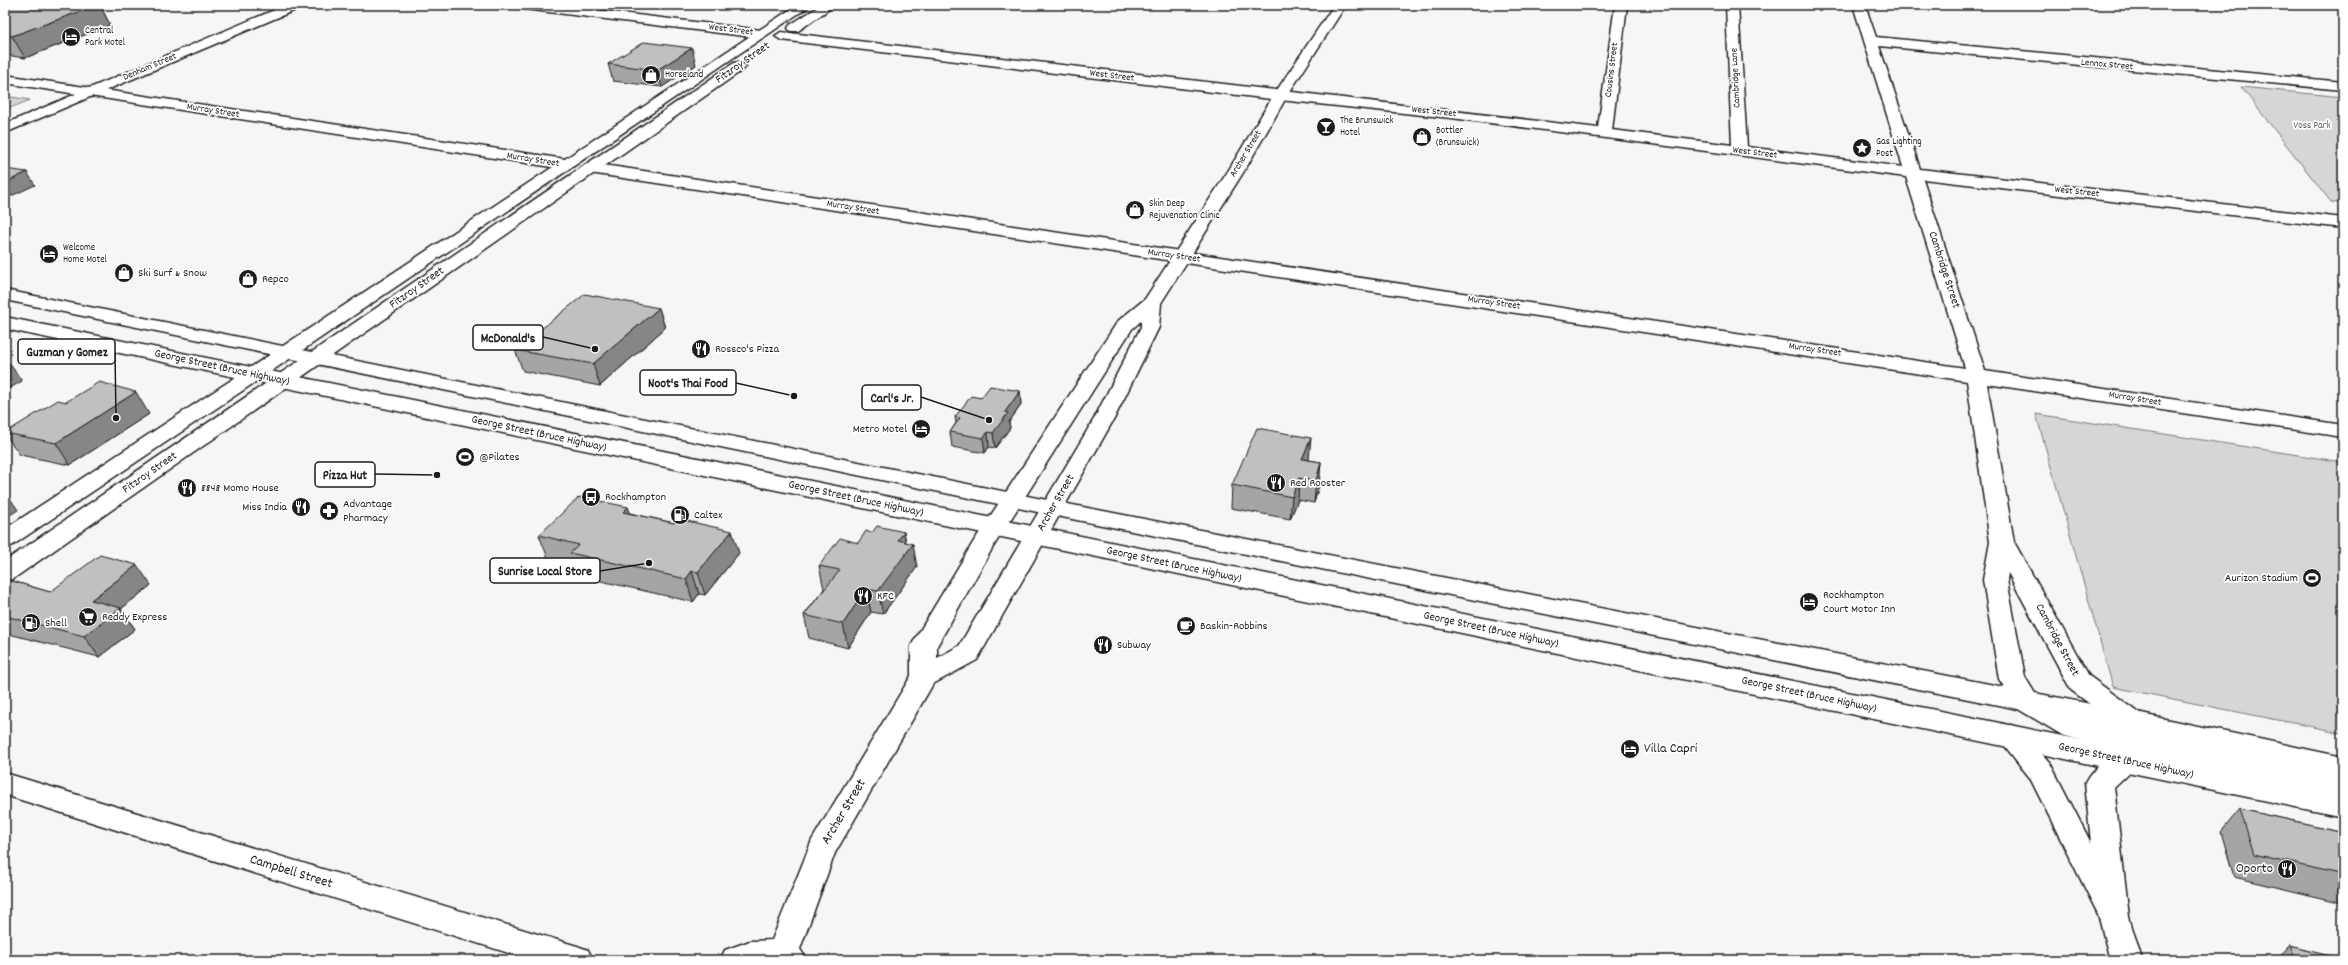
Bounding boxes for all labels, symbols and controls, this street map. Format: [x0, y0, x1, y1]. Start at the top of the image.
street label: West Street [708, 20, 754, 40]
place label: Central Park Motel [85, 24, 126, 50]
hotel icon: Central Park Motel [60, 26, 82, 48]
street label: Fitzroy Street [712, 38, 774, 88]
street label: Cousins Street [1602, 41, 1622, 98]
street label: Cambridge Lane [1727, 47, 1745, 108]
street label: Denham Street [121, 49, 179, 85]
street label: Lennox Street [2080, 56, 2134, 74]
shop icon: Horseland [640, 64, 662, 86]
street label: West Street [1089, 66, 1135, 86]
place label: Horseland [665, 68, 704, 82]
street label: Murray Street [186, 100, 241, 122]
street label: West Street [1411, 103, 1457, 121]
place label: The Brunswick Hotel [1340, 114, 1393, 140]
bar icon: The Brunswick Hotel [1315, 116, 1337, 138]
park label: Voss Park [2293, 119, 2331, 133]
place label: Bottler (Brunswick) [1436, 124, 1479, 150]
shop icon: Bottler (Brunswick) [1411, 126, 1433, 148]
street label: Archer Street [1226, 128, 1266, 180]
place label: Gas Lighting Post [1876, 135, 1922, 161]
place icon: Gas Lighting Post [1851, 137, 1873, 159]
street label: West Street [1732, 143, 1778, 163]
street label: Murray Street [506, 149, 561, 171]
street label: West Street [2054, 183, 2100, 201]
street label: Murray Street [826, 197, 881, 219]
place label: Skin Deep Rejuvenation Clinic [1149, 197, 1220, 223]
shop icon: Skin Deep Rejuvenation Clinic [1124, 199, 1146, 221]
street label: Cambridge Street [1924, 229, 1965, 311]
place label: Welcome Home Motel [63, 241, 108, 267]
hotel icon: Welcome Home Motel [38, 243, 60, 265]
street label: Murray Street [1147, 245, 1201, 267]
shop icon: Ski Surf & Snow [113, 262, 135, 284]
street label: Fitzroy Street [386, 263, 448, 313]
place label: Ski Surf & Snow [138, 265, 207, 282]
shop icon: Repco [237, 268, 259, 290]
place label: Repco [262, 271, 289, 288]
street label: Murray Street [1467, 292, 1521, 314]
callout: McDonald's [473, 325, 543, 350]
text: McDonald's [481, 330, 536, 349]
restaurant icon: Rossco's Pizza [690, 338, 712, 360]
callout: Guzman y Gomez [18, 339, 115, 364]
street label: Murray Street [1788, 339, 1842, 361]
place label: Rossco's Pizza [715, 341, 779, 358]
text: Guzman y Gomez [26, 344, 109, 363]
street label: George Street (Bruce Highway) [153, 345, 291, 391]
callout: Noot's Thai Food [640, 370, 736, 395]
text: Noot's Thai Food [648, 375, 728, 394]
callout: Carl's Jr. [862, 385, 921, 410]
street label: Murray Street [2108, 388, 2163, 410]
text: Carl's Jr. [870, 390, 914, 409]
street label: George Street (Bruce Highway) [470, 411, 608, 457]
hotel icon: Metro Motel [910, 418, 932, 440]
place label: Metro Motel [853, 421, 907, 438]
sports icon: @Pilates [454, 446, 476, 468]
street label: Fitzroy Street [119, 448, 181, 498]
place label: @Pilates [479, 449, 520, 466]
callout: Pizza Hut [315, 462, 375, 487]
text: Pizza Hut [323, 467, 367, 486]
street label: Archer Street [1033, 471, 1079, 535]
restaurant icon: Red Rooster [1265, 472, 1287, 494]
place label: Red Rooster [1290, 475, 1346, 492]
street label: George Street (Bruce Highway) [787, 476, 925, 522]
restaurant icon: 8848 Momo House [176, 477, 198, 499]
place label: 8848 Momo House [201, 480, 279, 497]
bus stop icon: Rockhampton [580, 486, 602, 508]
place label: Rockhampton [605, 489, 667, 506]
restaurant icon: Miss India [290, 496, 312, 518]
place label: Advantage Pharmacy [343, 496, 392, 527]
place label: Miss India [242, 499, 287, 516]
pharmacy icon: Advantage Pharmacy [318, 500, 340, 522]
fuel station icon: Caltex [669, 504, 691, 526]
place label: Caltex [694, 507, 723, 524]
street label: George Street (Bruce Highway) [1105, 542, 1243, 588]
callout: Sunrise Local Store [490, 558, 600, 583]
text: Sunrise Local Store [498, 563, 592, 582]
sports icon: Aurizon Stadium [2301, 567, 2323, 589]
place label: Aurizon Stadium [2225, 570, 2298, 587]
restaurant icon: KFC [852, 585, 874, 607]
place label: Rockhampton Court Motor Inn [1823, 587, 1896, 618]
place label: KFC [877, 588, 894, 605]
hotel icon: Rockhampton Court Motor Inn [1798, 591, 1820, 613]
street label: Cambridge Street [2031, 601, 2083, 680]
supermarket icon: Reddy Express [77, 606, 99, 628]
street label: George Street (Bruce Highway) [1422, 607, 1560, 653]
place label: Reddy Express [102, 609, 167, 626]
fuel station icon: Shell [20, 612, 42, 634]
place label: Shell [45, 615, 67, 632]
cafe icon: Baskin-Robbins [1175, 615, 1197, 637]
place label: Baskin-Robbins [1200, 618, 1268, 635]
restaurant icon: Subway [1092, 634, 1114, 656]
place label: Subway [1117, 637, 1152, 654]
street label: George Street (Bruce Highway) [1740, 672, 1878, 718]
hotel icon: Villa Capri [1619, 738, 1641, 760]
street label: George Street (Bruce Highway) [2057, 738, 2195, 784]
place label: Villa Capri [1644, 739, 1698, 759]
street label: Archer Street [817, 775, 871, 849]
street label: Campbell Street [247, 850, 335, 894]
restaurant icon: Oporto [2276, 858, 2298, 880]
place label: Oporto [2236, 859, 2273, 879]

